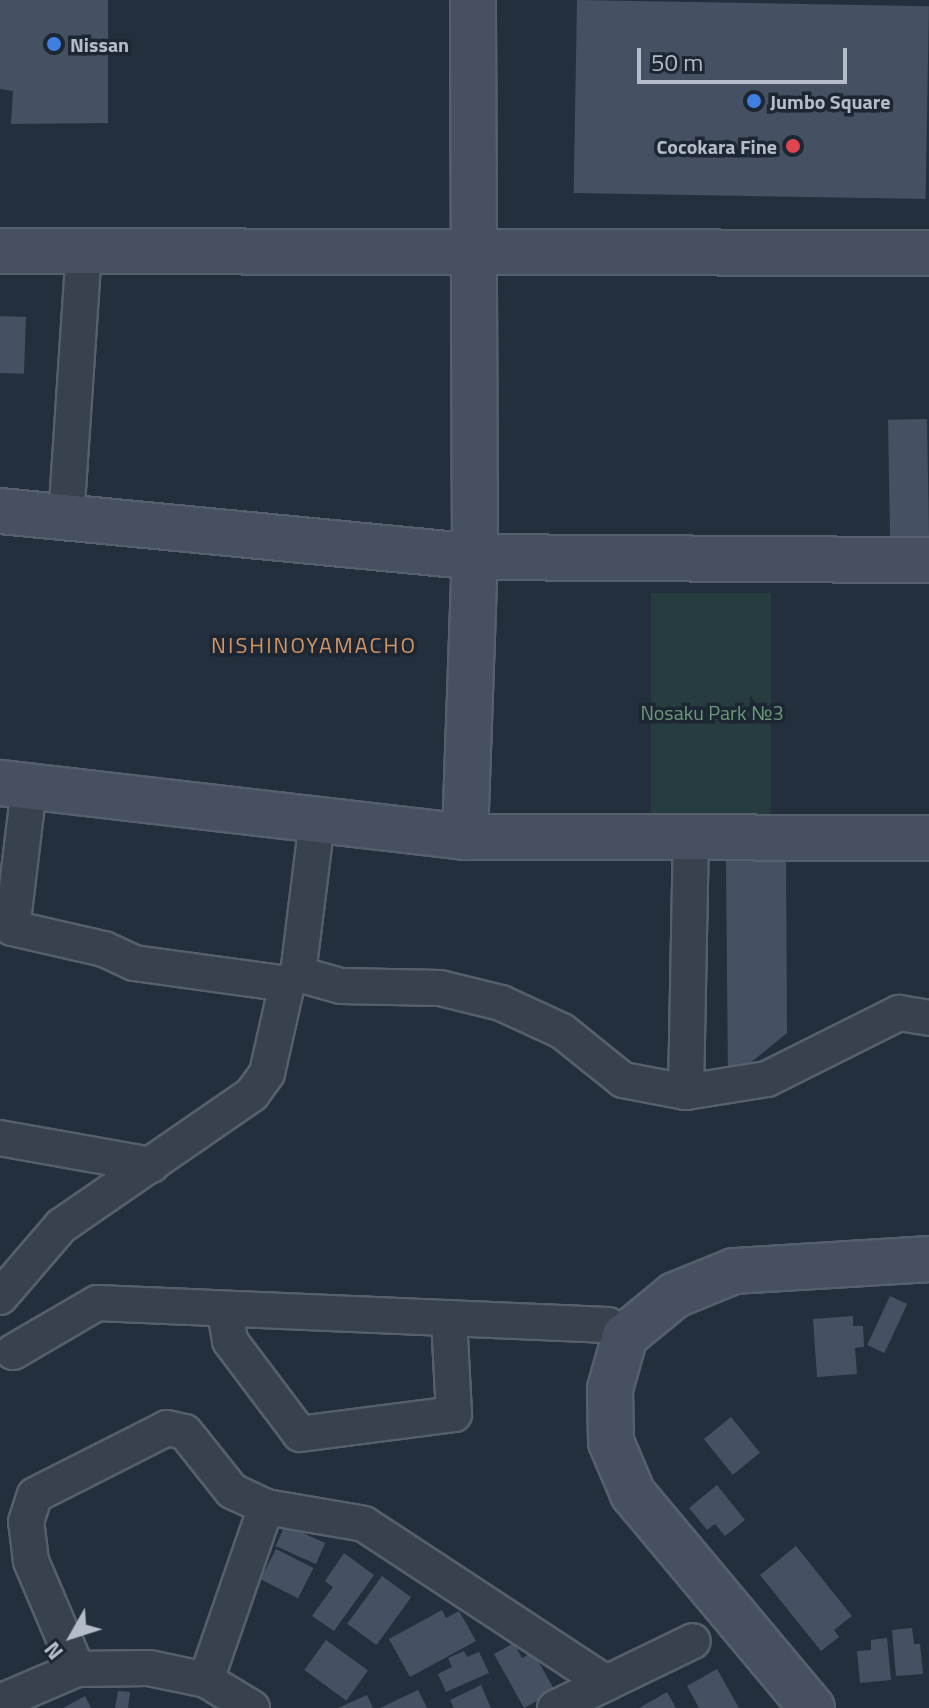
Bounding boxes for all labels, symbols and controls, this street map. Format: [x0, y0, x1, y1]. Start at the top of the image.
place label: Nissan [70, 32, 129, 56]
scale bar [641, 32, 851, 82]
marker: Nissan [45, 35, 63, 53]
text: 50 m [651, 44, 703, 80]
place label: Jumbo Square [770, 89, 890, 113]
marker: Jumbo Square [745, 92, 763, 110]
place label: Cocokara Fine [657, 134, 777, 158]
marker: Cocokara Fine [784, 137, 802, 155]
district label: NISHINOYAMACHO [211, 633, 417, 659]
park label: Nosaku Park №3 [641, 700, 783, 724]
north arrow [32, 1596, 112, 1676]
text: N [35, 1634, 71, 1668]

